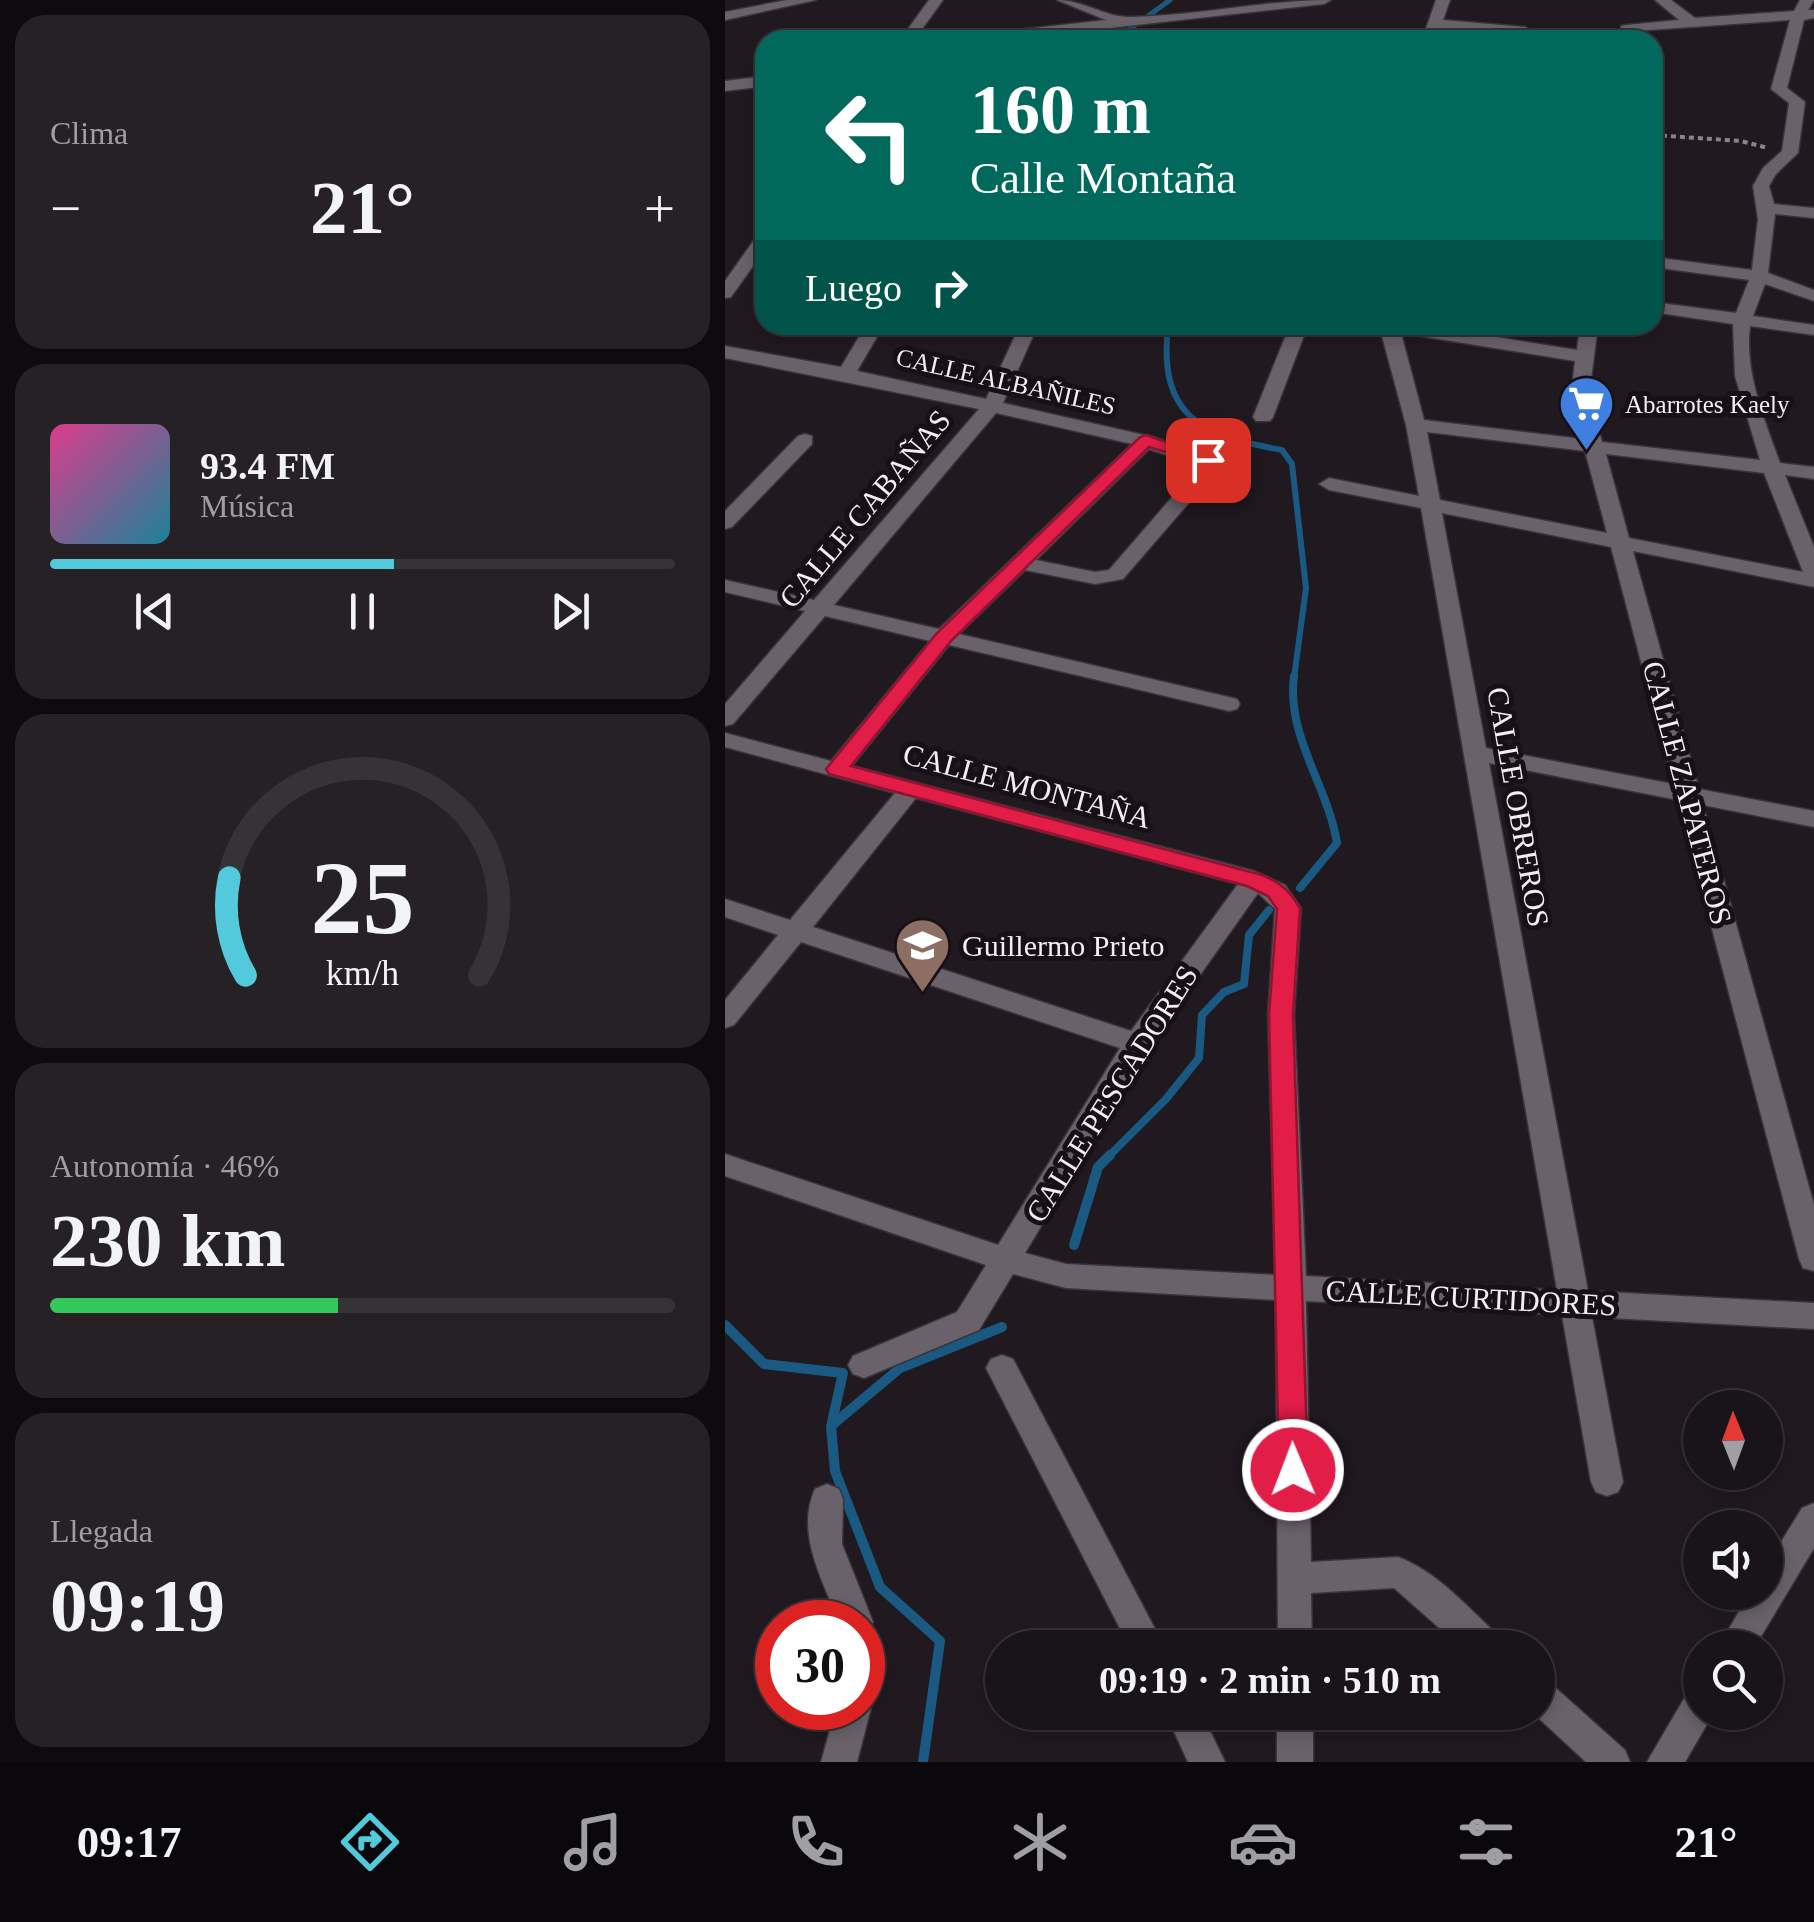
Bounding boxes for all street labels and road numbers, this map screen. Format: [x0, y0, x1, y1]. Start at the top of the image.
street label: CALLE ALBAÑILES [894, 343, 1118, 420]
street label: CALLE CABAÑAS [772, 403, 957, 614]
street label: CALLE ZAPATEROS [1636, 658, 1739, 928]
street label: CALLE OBREROS [1481, 685, 1556, 929]
street label: CALLE MONTAÑA [900, 737, 1155, 835]
street label: CALLE PESCADORES [1019, 960, 1204, 1228]
street label: CALLE CURTIDORES [1325, 1273, 1617, 1322]

